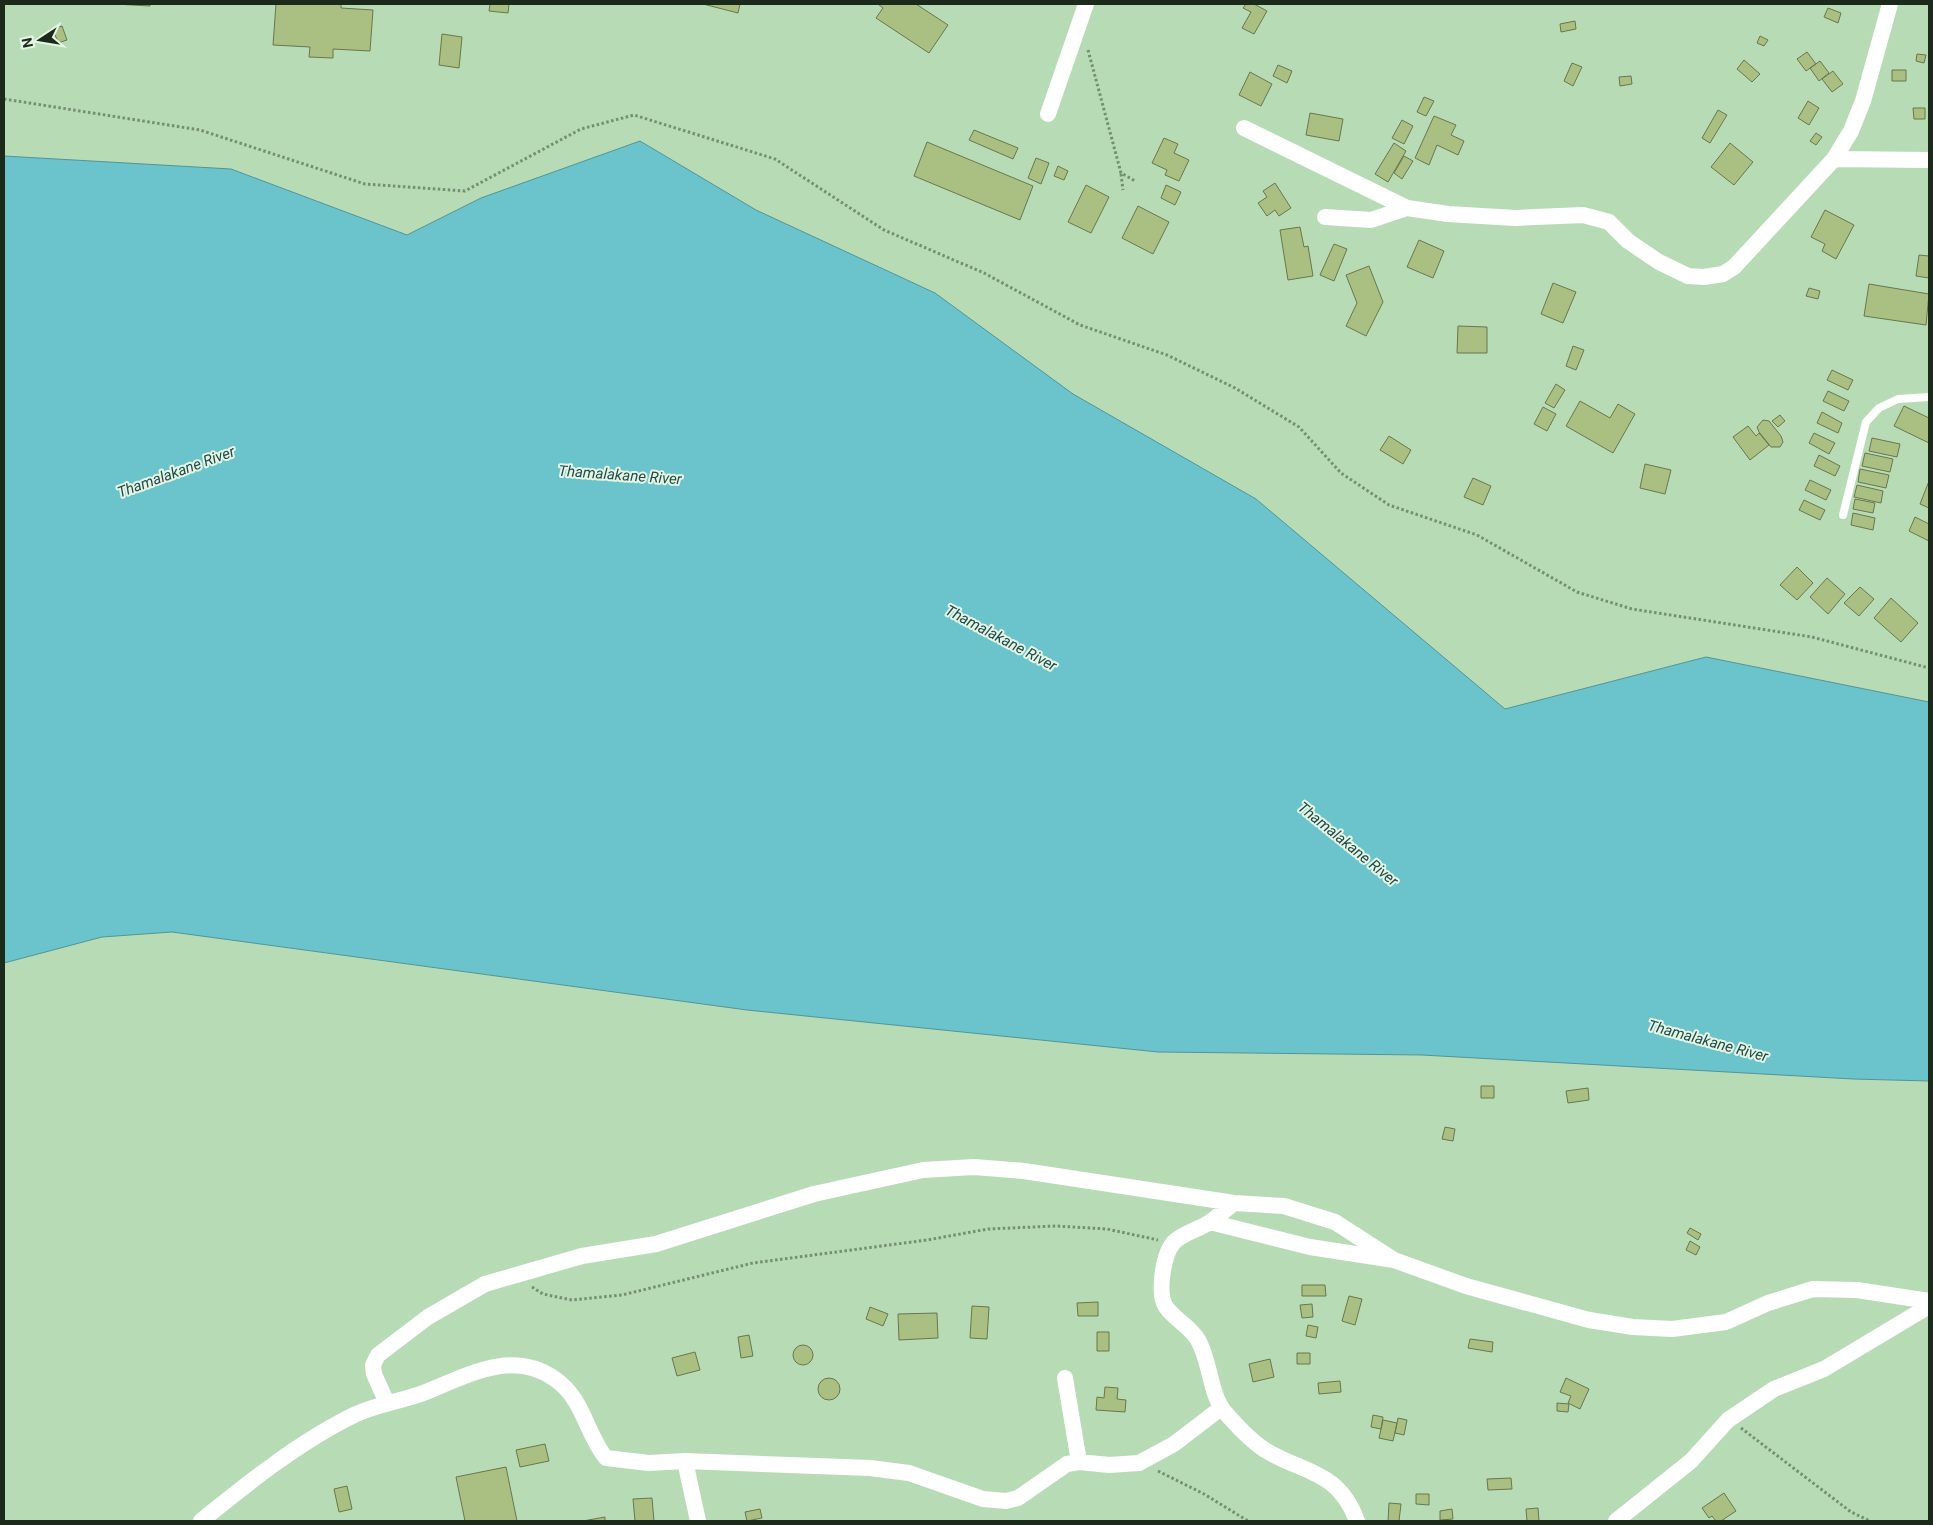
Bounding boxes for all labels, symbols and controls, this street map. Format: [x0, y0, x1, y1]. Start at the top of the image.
north arrow [15, 15, 65, 65]
text: N [18, 36, 36, 49]
water label: Thamalakane River [115, 442, 238, 502]
water label: Thamalakane River [558, 462, 683, 488]
water label: Thamalakane River [942, 601, 1061, 675]
water label: Thamalakane River [1294, 798, 1403, 891]
water label: Thamalakane River [1646, 1016, 1771, 1066]

